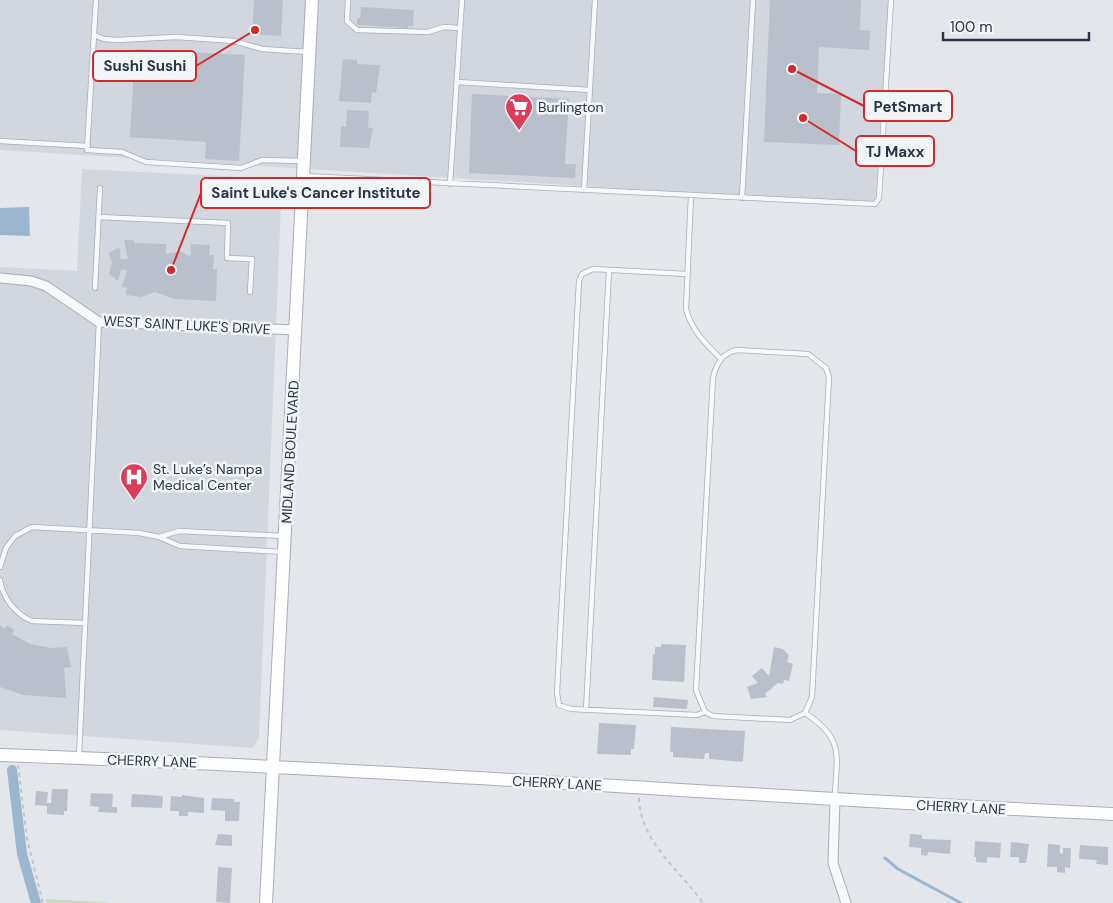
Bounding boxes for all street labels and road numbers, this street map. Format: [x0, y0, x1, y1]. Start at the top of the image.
street label: WEST SAINT LUKE'S DRIVE [103, 312, 271, 338]
street label: MIDLAND BOULEVARD [277, 380, 303, 524]
street label: CHERRY LANE [107, 750, 197, 772]
street label: CHERRY LANE [512, 772, 602, 794]
street label: CHERRY LANE [916, 796, 1006, 818]

